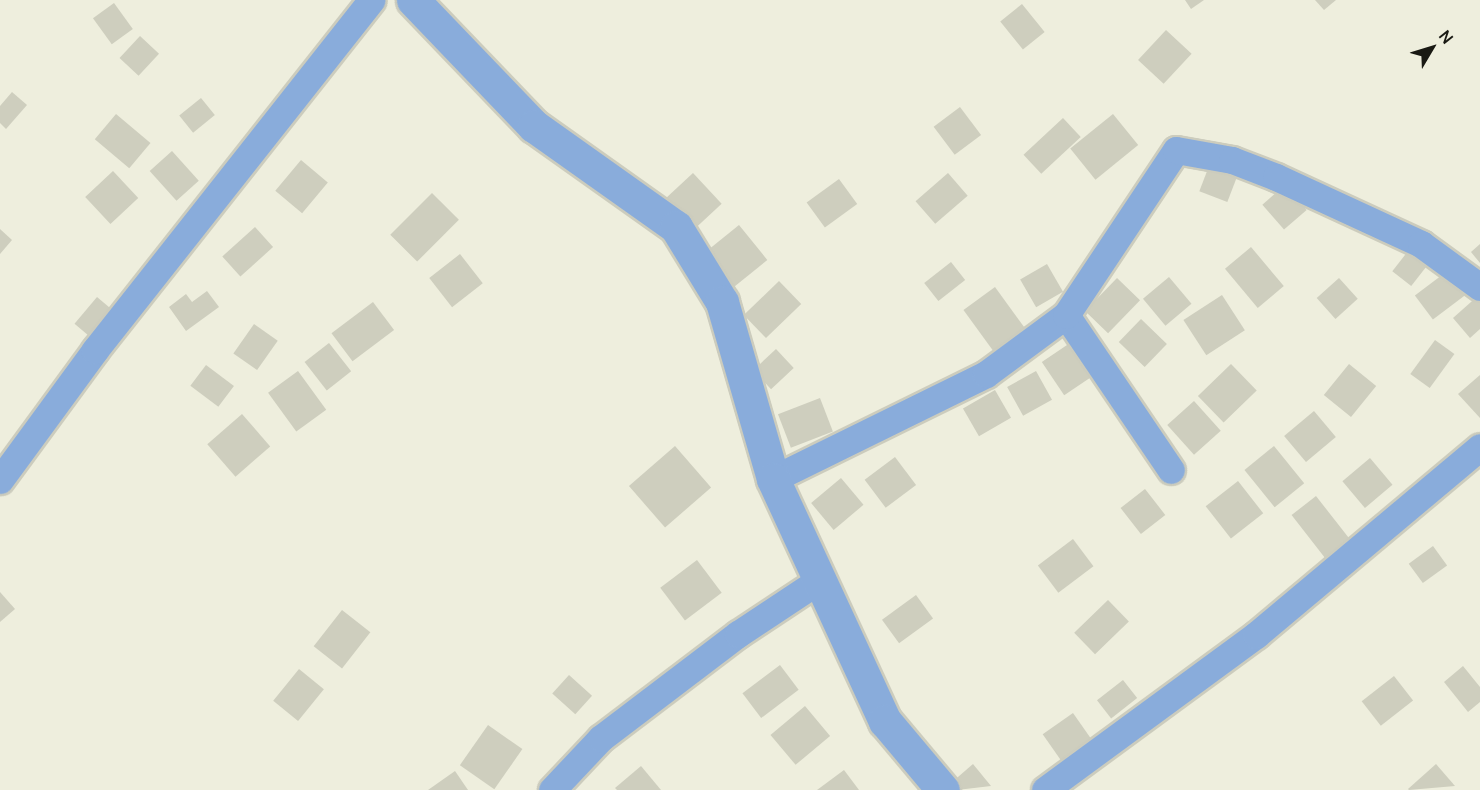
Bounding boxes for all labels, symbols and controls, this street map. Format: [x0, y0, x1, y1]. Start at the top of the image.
north arrow [1402, 18, 1462, 78]
text: N [1434, 26, 1458, 48]

